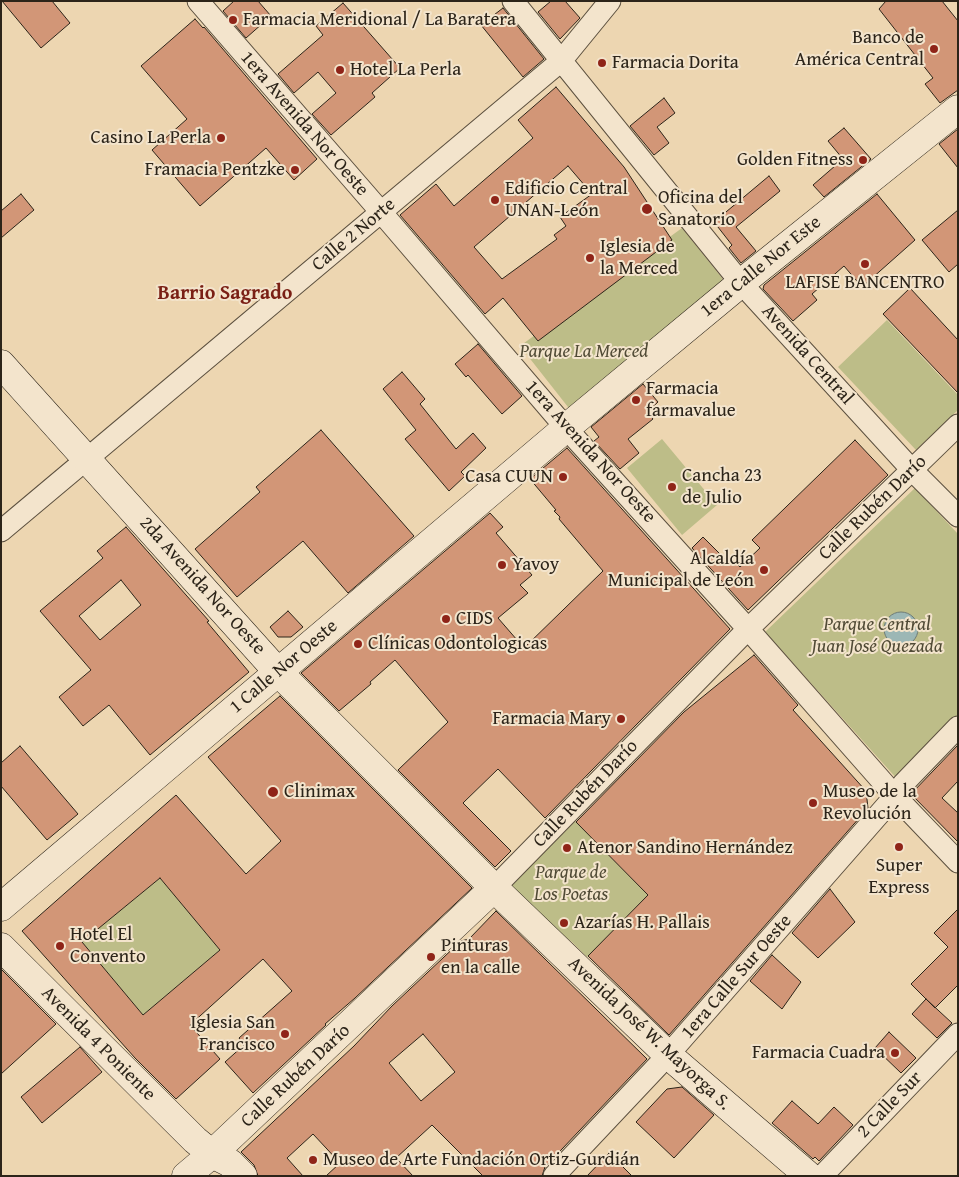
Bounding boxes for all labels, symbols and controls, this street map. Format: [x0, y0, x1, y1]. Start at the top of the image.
place label: Farmacia Meridional / La Baratera [243, 9, 516, 31]
marker: Farmacia Meridional / La Baratera [227, 14, 239, 26]
place label: Banco de América Central [795, 27, 924, 71]
marker: Banco de América Central [928, 43, 940, 55]
street label: 1era Avenida Nor Oeste [235, 47, 373, 201]
place label: Farmacia Dorita [612, 52, 739, 74]
marker: Farmacia Dorita [596, 57, 608, 69]
place label: Hotel La Perla [350, 59, 461, 81]
marker: Hotel La Perla [334, 64, 346, 76]
place label: Casino La Perla [91, 127, 211, 149]
marker: Casino La Perla [215, 132, 227, 144]
place label: Golden Fitness [737, 149, 853, 171]
marker: Golden Fitness [857, 154, 869, 166]
place label: Framacia Pentzke [145, 159, 285, 181]
marker: Framacia Pentzke [289, 164, 301, 176]
place label: Edificio Central UNAN-León [505, 178, 628, 222]
place label: Oficina del Sanatorio [658, 187, 743, 231]
street label: Calle 2 Norte [308, 193, 400, 277]
marker: Edificio Central UNAN-León [489, 194, 501, 206]
marker: Oficina del Sanatorio [640, 202, 654, 216]
street label: 1era Calle Nor Este [696, 211, 826, 323]
place label: Iglesia de la Merced [600, 236, 678, 280]
marker: Iglesia de la Merced [584, 252, 596, 264]
marker: LAFISE BANCENTRO [859, 258, 871, 270]
place label: LAFISE BANCENTRO [785, 272, 945, 294]
district label: Barrio Sagrado [158, 282, 292, 306]
street label: Avenida Central [756, 300, 858, 410]
park label: Parque La Merced [520, 341, 648, 363]
street label: 1era Avenida Nor Oeste [520, 376, 660, 528]
place label: Farmacia farmavalue [646, 378, 736, 422]
marker: Farmacia farmavalue [630, 394, 642, 406]
street label: Calle Rubén Darío [814, 451, 932, 565]
place label: Cancha 23 de Julio [682, 465, 762, 509]
place label: Casa CUUN [465, 466, 553, 488]
marker: Casa CUUN [557, 471, 569, 483]
marker: Cancha 23 de Julio [666, 481, 678, 493]
street label: 2da Avenida Nor Oeste [134, 512, 270, 660]
place label: Alcaldía Municipal de León [608, 548, 754, 592]
place label: Yavoy [512, 554, 559, 576]
marker: Yavoy [496, 559, 508, 571]
marker: Alcaldía Municipal de León [758, 564, 770, 576]
place label: CIDS [456, 608, 493, 630]
marker: CIDS [440, 613, 452, 625]
park label: Parque Central Juan José Quezada [811, 614, 943, 658]
street label: 1 Calle Nor Oeste [225, 615, 343, 719]
place label: Clínicas Odontologicas [368, 633, 547, 655]
marker: Clínicas Odontologicas [352, 638, 364, 650]
place label: Farmacia Mary [492, 708, 611, 730]
marker: Farmacia Mary [615, 713, 627, 725]
street label: Calle Rubén Darío [529, 735, 643, 853]
place label: Clinimax [284, 781, 355, 803]
place label: Museo de la Revolución [823, 781, 917, 825]
marker: Clinimax [266, 785, 280, 799]
marker: Museo de la Revolución [807, 797, 819, 809]
place label: Atenor Sandino Hernández [577, 837, 793, 859]
marker: Super Express [893, 841, 905, 853]
marker: Atenor Sandino Hernández [561, 842, 573, 854]
place label: Super Express [868, 855, 930, 899]
park label: Parque de Los Poetas [534, 862, 608, 906]
street label: 1era Calle Sur Oeste [677, 910, 797, 1044]
place label: Azarías H. Pallais [574, 912, 710, 934]
marker: Azarías H. Pallais [558, 917, 570, 929]
place label: Hotel El Convento [70, 924, 146, 968]
place label: Pinturas en la calle [441, 935, 520, 979]
marker: Hotel El Convento [54, 940, 66, 952]
marker: Pinturas en la calle [425, 951, 437, 963]
street label: Avenida José W. Mayorga S. [563, 952, 735, 1116]
street label: Avenida 4 Poniente [36, 982, 160, 1106]
place label: Iglesia San Francisco [190, 1012, 275, 1056]
street label: Calle Rubén Darío [237, 1019, 355, 1133]
marker: Iglesia San Francisco [279, 1028, 291, 1040]
place label: Farmacia Cuadra [752, 1042, 885, 1064]
marker: Farmacia Cuadra [889, 1047, 901, 1059]
street label: 2 Calle Sur [853, 1067, 927, 1143]
place label: Museo de Arte Fundación Ortiz-Gurdián [323, 1149, 640, 1171]
marker: Museo de Arte Fundación Ortiz-Gurdián [307, 1154, 319, 1166]

